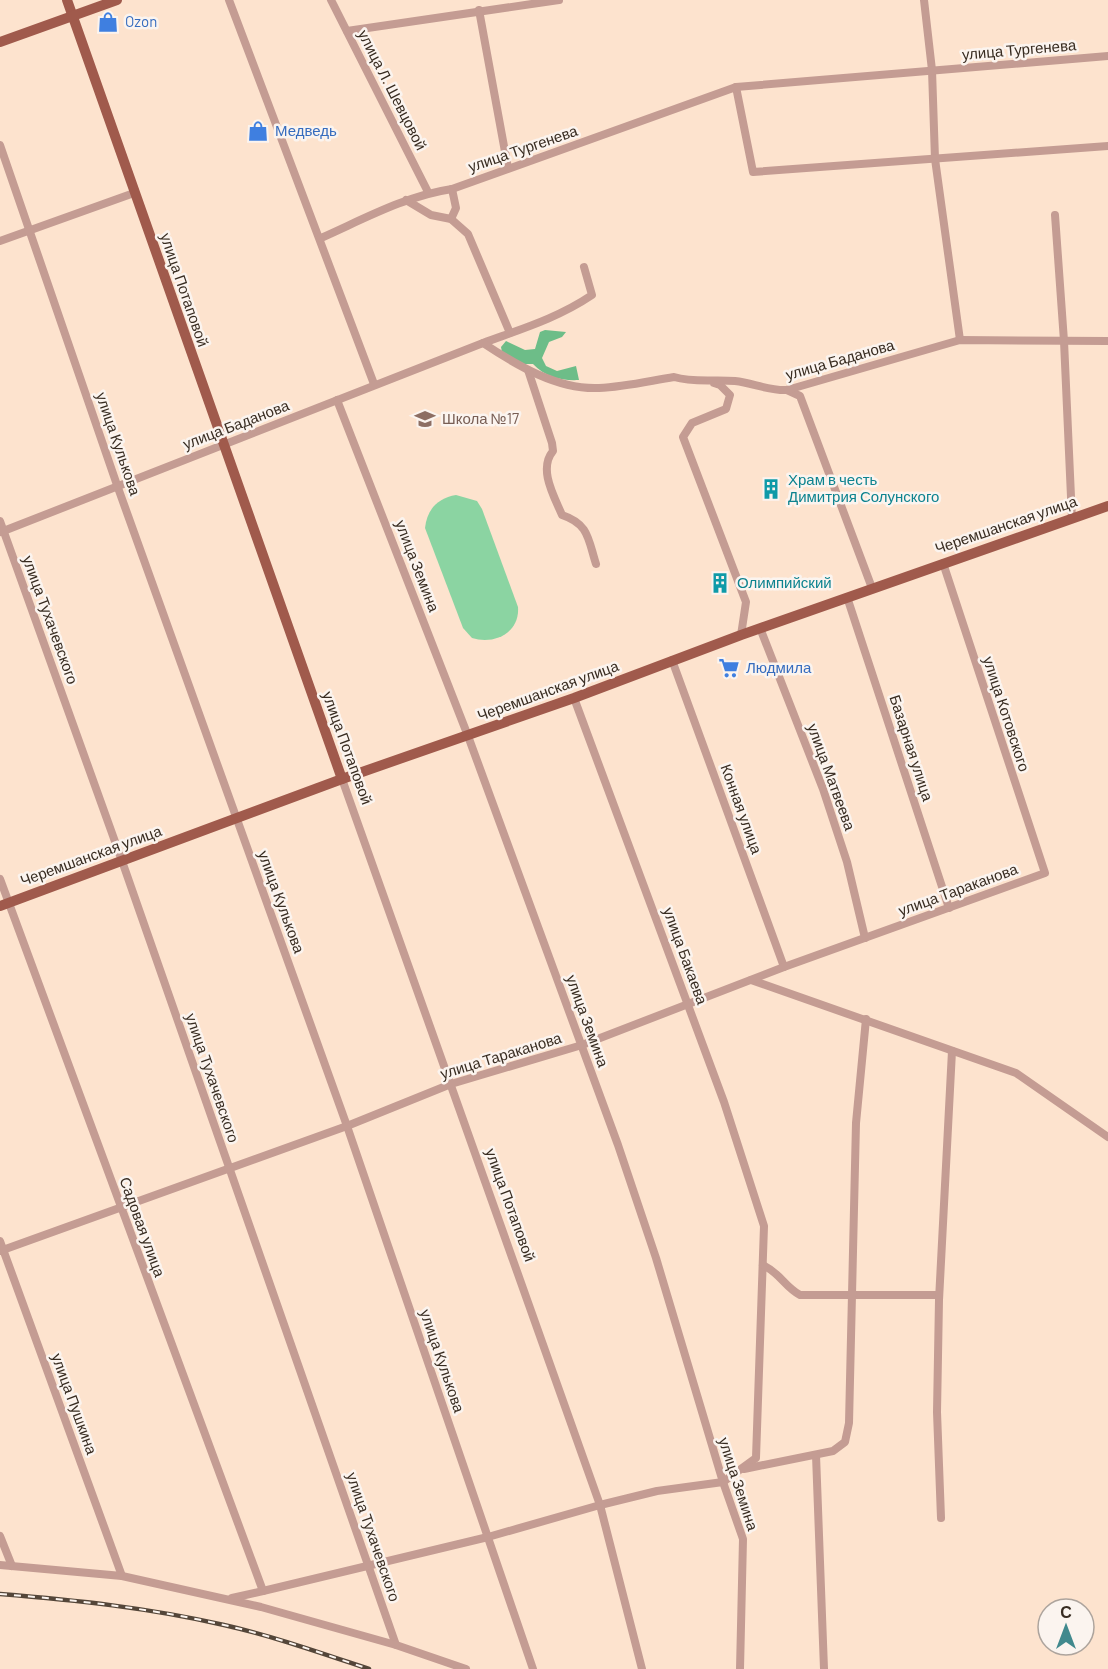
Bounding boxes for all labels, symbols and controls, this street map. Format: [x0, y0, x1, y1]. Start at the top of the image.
shop icon: Ozon [96, 10, 120, 34]
place label: Ozon [125, 12, 157, 30]
street label: улица Л. Шевцовой [355, 26, 431, 153]
street label: улица Тургенева [961, 35, 1077, 63]
shop icon: Медведь [246, 119, 270, 143]
place label: Медведь [275, 121, 337, 139]
street label: улица Тургенева [466, 121, 580, 175]
street label: улица Потаповой [157, 230, 213, 349]
street label: улица Баданова [783, 335, 897, 383]
street label: улица Кулькова [93, 390, 145, 498]
street label: улица Баданова [180, 395, 292, 453]
school or university icon: Школа №17 [413, 407, 437, 431]
place label: Школа №17 [442, 409, 519, 427]
place label: Храм в честь Димитрия Солунского [788, 470, 939, 505]
building icon: Храм в честь Димитрия Солунского [759, 477, 783, 501]
street label: Черемшанская улица [932, 491, 1080, 557]
street label: улица Земина [392, 517, 444, 615]
street label: улица Тухачевского [19, 553, 83, 686]
building icon: Олимпийский [708, 571, 732, 595]
place label: Олимпийский [737, 573, 832, 591]
street label: улица Котовского [980, 654, 1034, 773]
street label: Черемшанская улица [475, 656, 621, 724]
supermarket icon: Людмила [717, 656, 741, 680]
place label: Людмила [746, 658, 812, 676]
street label: улица Потаповой [319, 689, 377, 807]
street label: Базарная улица [886, 692, 938, 804]
street label: улица Матвеева [804, 721, 860, 833]
street label: Конная улица [717, 761, 767, 857]
street label: Черемшанская улица [18, 821, 164, 889]
street label: улица Кулькова [255, 848, 309, 956]
street label: улица Тараканова [895, 859, 1020, 919]
street label: улица Бакаева [660, 905, 712, 1007]
street label: улица Земина [563, 972, 613, 1070]
street label: улица Тухачевского [182, 1011, 243, 1145]
street label: улица Тараканова [438, 1028, 564, 1082]
street label: улица Потаповой [482, 1146, 540, 1264]
street label: Садовая улица [117, 1174, 170, 1280]
street label: улица Кулькова [417, 1307, 469, 1415]
street label: улица Пушкина [48, 1351, 102, 1457]
street label: улица Земина [715, 1435, 763, 1533]
street label: улица Тухачевского [343, 1470, 404, 1604]
north arrow [1036, 1597, 1096, 1657]
text: С [1060, 1602, 1072, 1621]

